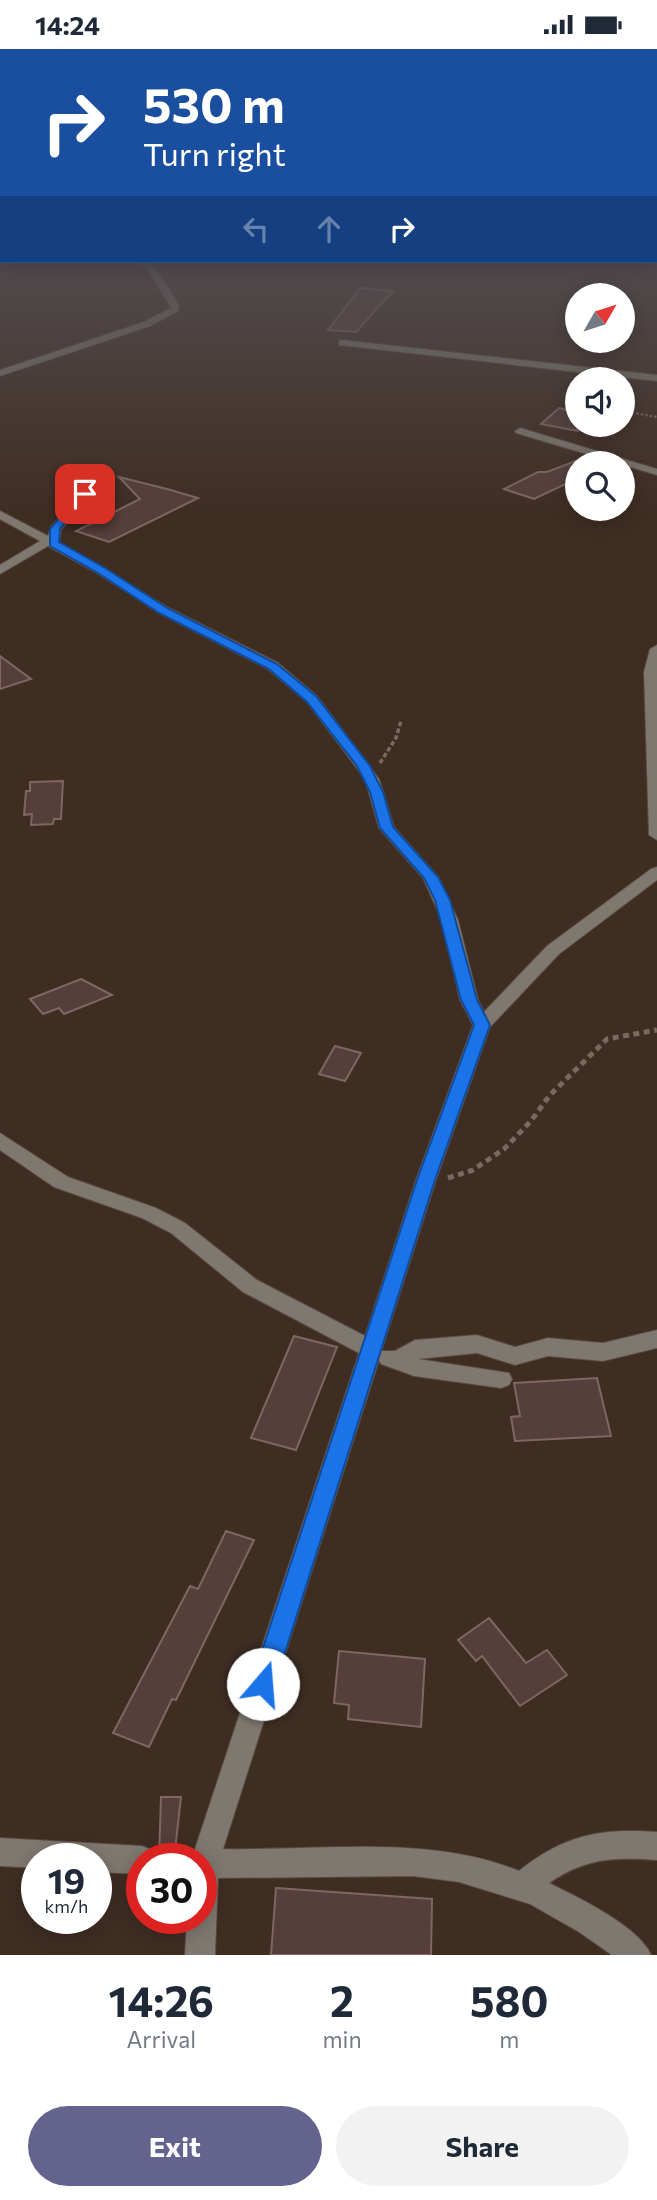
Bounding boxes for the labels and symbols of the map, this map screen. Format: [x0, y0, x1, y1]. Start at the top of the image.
north arrow [565, 283, 635, 353]
pin [55, 464, 115, 524]
position arrow [226, 1647, 300, 1721]
speed limit sign: 30 [126, 1843, 217, 1934]

